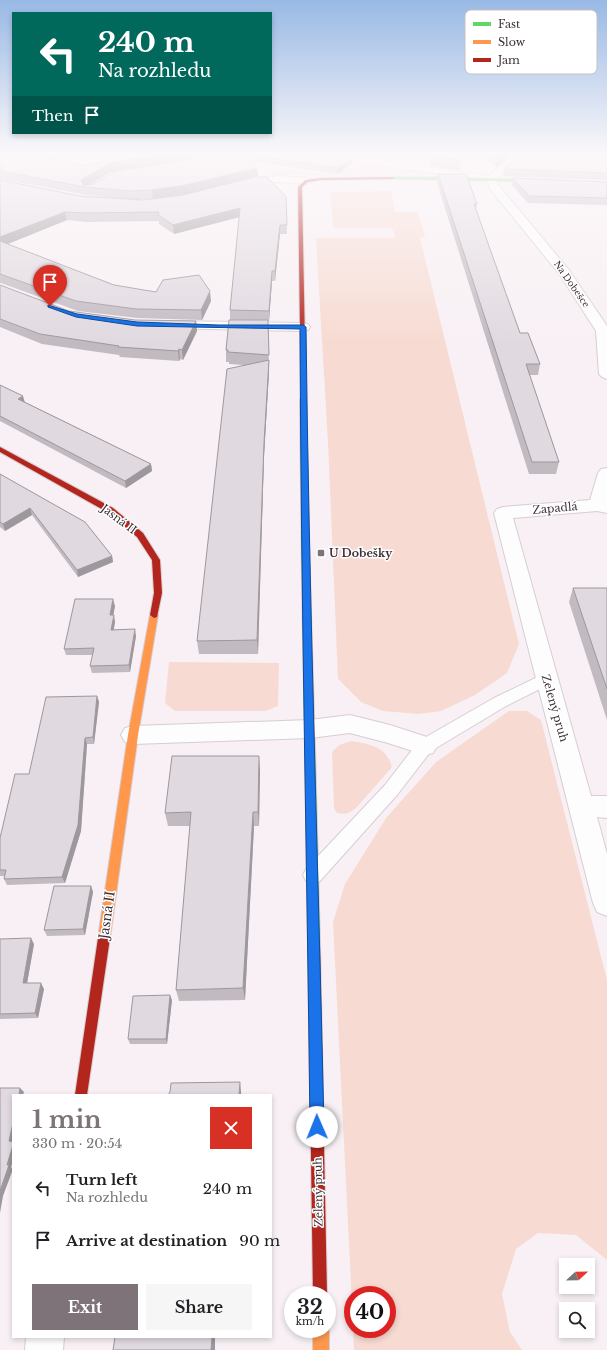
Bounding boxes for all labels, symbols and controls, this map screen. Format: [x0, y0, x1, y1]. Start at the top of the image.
legend [465, 10, 597, 74]
text: Fast [498, 17, 521, 31]
text: 240 m [98, 25, 194, 60]
icon: left [32, 28, 84, 80]
text: Slow [498, 35, 526, 49]
text: Jam [496, 53, 520, 67]
text: Na rozhledu [98, 60, 211, 82]
icon: arrive [81, 104, 103, 126]
text: Then [32, 106, 73, 125]
street label: Na Dobešce [552, 259, 592, 309]
pin [33, 265, 67, 306]
icon: arrive [39, 271, 61, 293]
street label: Zapadlá [532, 499, 579, 517]
street label: Jasná II [97, 500, 140, 537]
place label: U Dobešky [329, 546, 393, 560]
marker: U Dobešky [316, 548, 326, 558]
street label: Zelený pruh [539, 673, 571, 744]
street label: Jasná II [95, 890, 119, 942]
text: 1 min [32, 1105, 102, 1134]
position arrow [296, 1106, 338, 1148]
button: close [210, 1107, 252, 1149]
text: 330 m · 20:54 [32, 1135, 122, 1152]
street label: Zelený pruh [310, 1157, 326, 1227]
text: Turn left [66, 1170, 137, 1189]
icon: left [32, 1177, 54, 1199]
text: 240 m [203, 1179, 252, 1198]
text: Na rozhledu [66, 1189, 148, 1206]
icon: arrive [32, 1229, 54, 1251]
text: Arrive at destination [66, 1231, 227, 1250]
text: 90 m [239, 1231, 280, 1250]
north arrow [559, 1258, 595, 1294]
map controls [559, 1258, 595, 1338]
button: Exit [32, 1284, 138, 1330]
button: Share [146, 1284, 252, 1330]
speed limit sign: 40 [344, 1286, 396, 1338]
text: 32 [297, 1295, 323, 1319]
button: search [559, 1302, 595, 1338]
text: km/h [296, 1315, 324, 1328]

